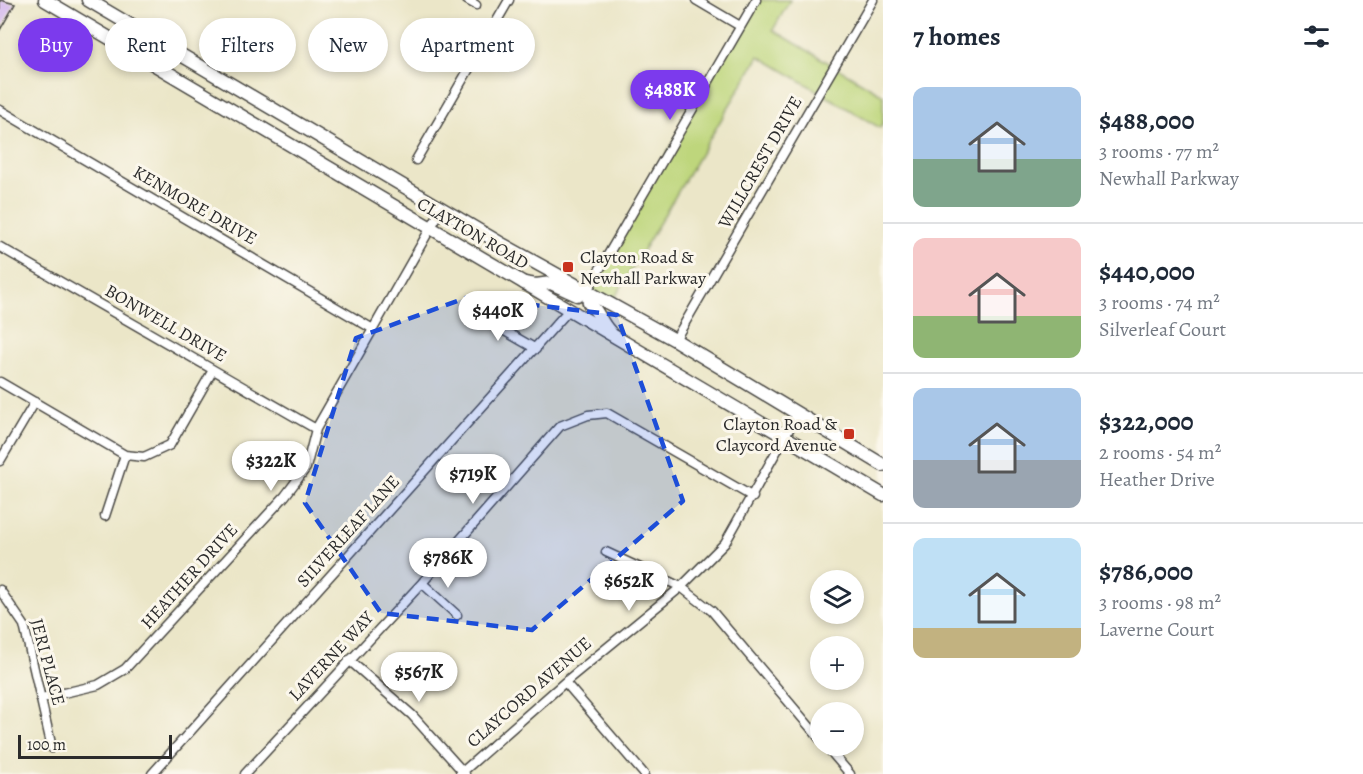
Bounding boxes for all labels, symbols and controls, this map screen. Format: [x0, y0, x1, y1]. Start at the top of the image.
chip: Buy [18, 18, 93, 72]
chip: Rent [105, 18, 187, 72]
chip: Filters [199, 18, 296, 72]
chip: New [308, 18, 388, 72]
chip: Apartment [400, 18, 535, 72]
text: 7 homes [913, 19, 1001, 54]
icon: filters [1300, 20, 1333, 53]
pin: $488K [628, 70, 712, 121]
text: $488K [644, 76, 696, 103]
street label: WILLCREST DRIVE [712, 92, 808, 233]
text: $488,000 [1099, 103, 1195, 138]
icon: home [961, 111, 1033, 183]
text: 3 rooms · 77 m² [1099, 138, 1219, 165]
street label: KENMORE DRIVE [129, 160, 261, 250]
text: Newhall Parkway [1099, 165, 1239, 192]
street label: CLAYTON ROAD [413, 191, 533, 275]
place label: Clayton Road & Newhall Parkway [580, 245, 707, 290]
text: $440,000 [1099, 254, 1195, 289]
marker: Clayton Road & Newhall Parkway [561, 260, 575, 274]
icon: home [961, 262, 1033, 334]
street label: BONWELL DRIVE [101, 278, 231, 368]
text: 3 rooms · 74 m² [1099, 289, 1220, 316]
pin: $440K [456, 291, 540, 342]
text: $440K [472, 297, 524, 324]
text: Silverleaf Court [1099, 316, 1226, 343]
text: $322,000 [1099, 404, 1194, 439]
place label: Clayton Road & Claycord Avenue [716, 412, 837, 457]
icon: home [961, 412, 1033, 484]
marker: Clayton Road & Claycord Avenue [842, 427, 856, 441]
text: 2 rooms · 54 m² [1099, 439, 1221, 466]
pin: $322K [229, 441, 313, 492]
text: $322K [246, 447, 296, 474]
pin: $719K [431, 454, 515, 505]
text: $719K [449, 460, 497, 487]
text: Heather Drive [1099, 466, 1215, 493]
street label: SILVERLEAF LANE [291, 470, 405, 592]
street label: HEATHER DRIVE [135, 518, 243, 634]
pin: $786K [406, 538, 490, 589]
text: $786K [423, 544, 473, 571]
text: $786,000 [1099, 554, 1193, 589]
pin: $652K [587, 561, 671, 612]
icon: home [961, 562, 1033, 634]
text: $652K [604, 567, 654, 594]
map controls [810, 570, 864, 756]
button: layers [810, 570, 864, 624]
text: 3 rooms · 98 m² [1099, 589, 1221, 616]
street label: LAVERNE WAY [283, 605, 380, 706]
street label: JERI PLACE [25, 616, 71, 708]
text: Laverne Court [1099, 616, 1214, 643]
street label: CLAYCORD AVENUE [462, 631, 596, 753]
button: + [810, 636, 864, 690]
pin: $567K [377, 652, 461, 703]
text: $567K [395, 658, 443, 685]
button: − [810, 702, 864, 756]
scale bar [18, 732, 172, 760]
text: 100 m [27, 734, 66, 756]

